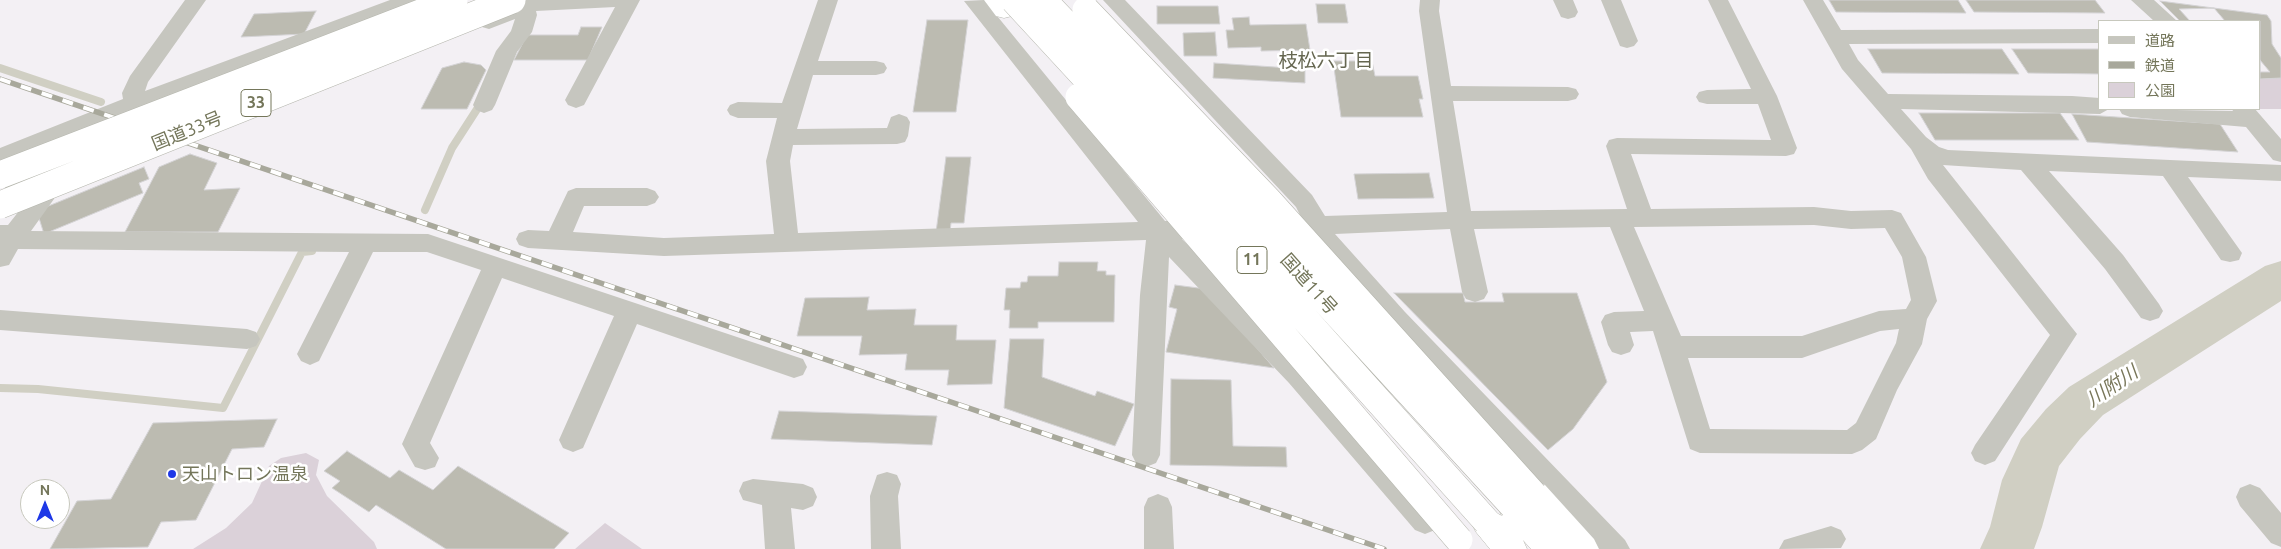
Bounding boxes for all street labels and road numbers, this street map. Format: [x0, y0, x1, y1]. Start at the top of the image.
road number: 33 [241, 90, 271, 116]
street label: 国道33号 [149, 107, 225, 155]
road number: 11 [1237, 246, 1267, 274]
street label: 国道11号 [1276, 249, 1342, 319]

